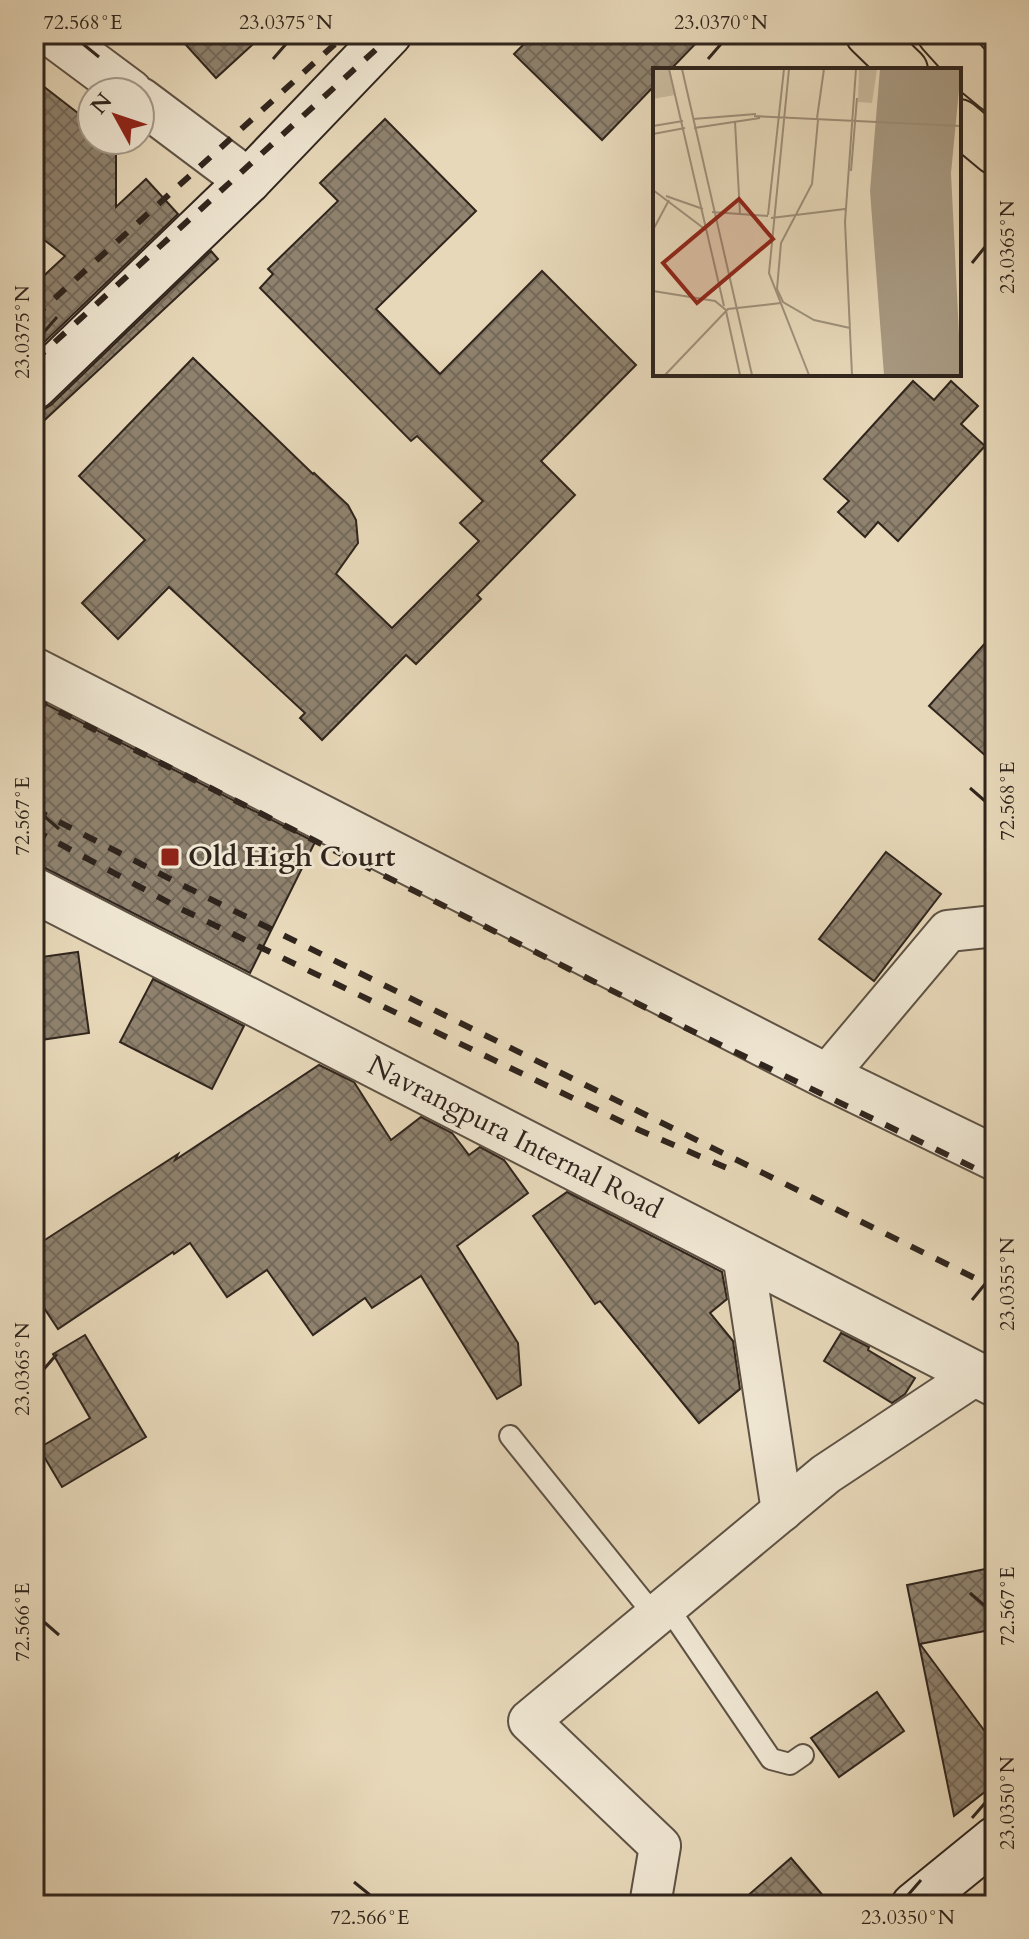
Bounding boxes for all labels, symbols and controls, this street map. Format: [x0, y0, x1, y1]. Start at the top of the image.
text: 72.568°E [44, 9, 122, 36]
text: 23.0375°N [239, 9, 333, 36]
text: 23.0370°N [674, 9, 768, 36]
inset map [653, 68, 961, 376]
north arrow [76, 76, 156, 156]
text: N [84, 87, 119, 121]
text: 23.0365°N [994, 200, 1021, 294]
text: 23.0375°N [9, 285, 36, 379]
text: 72.568°E [994, 762, 1021, 840]
text: 72.567°E [9, 777, 36, 855]
place label: Old High Court [188, 838, 396, 876]
marker: Old High Court [159, 846, 181, 868]
street label: Navrangpura Internal Road [361, 1046, 669, 1228]
text: 23.0355°N [994, 1237, 1021, 1331]
text: 23.0365°N [9, 1322, 36, 1416]
text: 72.567°E [994, 1567, 1021, 1645]
text: 72.566°E [9, 1583, 36, 1661]
text: 23.0350°N [994, 1756, 1021, 1850]
text: 72.566°E [331, 1904, 409, 1931]
text: 23.0350°N [861, 1904, 955, 1931]

